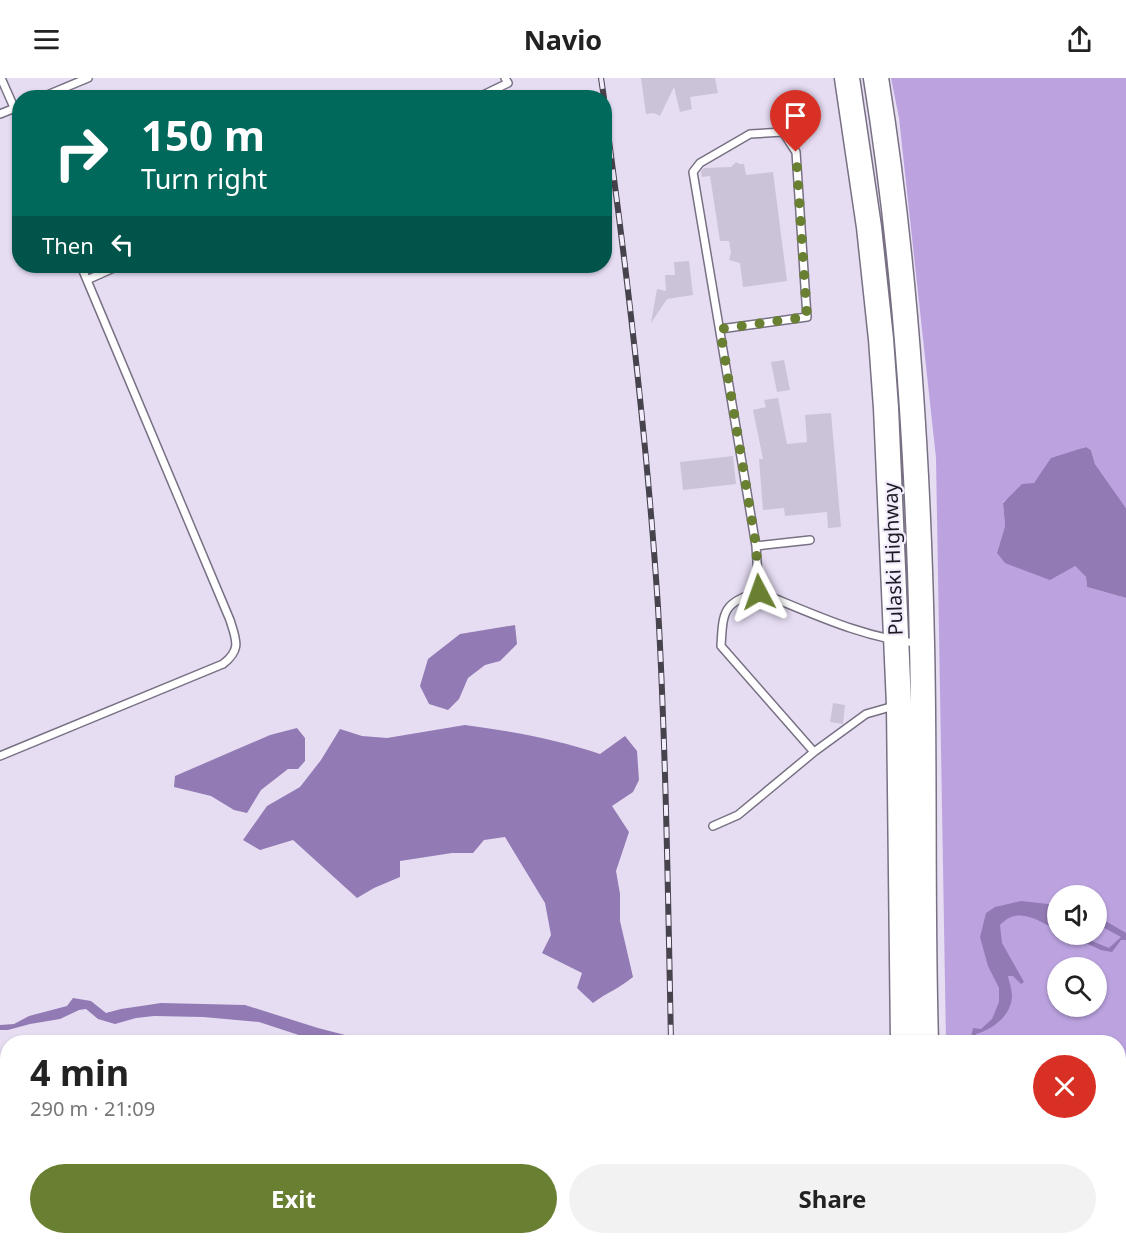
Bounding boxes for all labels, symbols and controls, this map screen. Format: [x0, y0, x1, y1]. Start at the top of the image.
text: Navio [524, 21, 602, 58]
icon: menu [30, 23, 63, 56]
icon: share [1063, 23, 1096, 56]
pin [770, 90, 821, 152]
icon: arrive [779, 99, 812, 132]
text: 150 m [141, 106, 265, 163]
icon: right [42, 114, 120, 192]
text: Turn right [141, 160, 267, 197]
icon: left [106, 228, 139, 261]
text: Then [42, 230, 94, 260]
street label: Pulaski Highway [876, 481, 909, 636]
position arrow [727, 560, 791, 624]
map controls [1047, 885, 1107, 1017]
button: sound [1047, 885, 1107, 945]
button: search [1047, 957, 1107, 1017]
text: 4 min [30, 1048, 129, 1097]
button: close [1033, 1055, 1096, 1118]
text: 290 m · 21:09 [30, 1095, 155, 1122]
button: Exit [30, 1164, 557, 1233]
button: Share [569, 1164, 1096, 1233]

